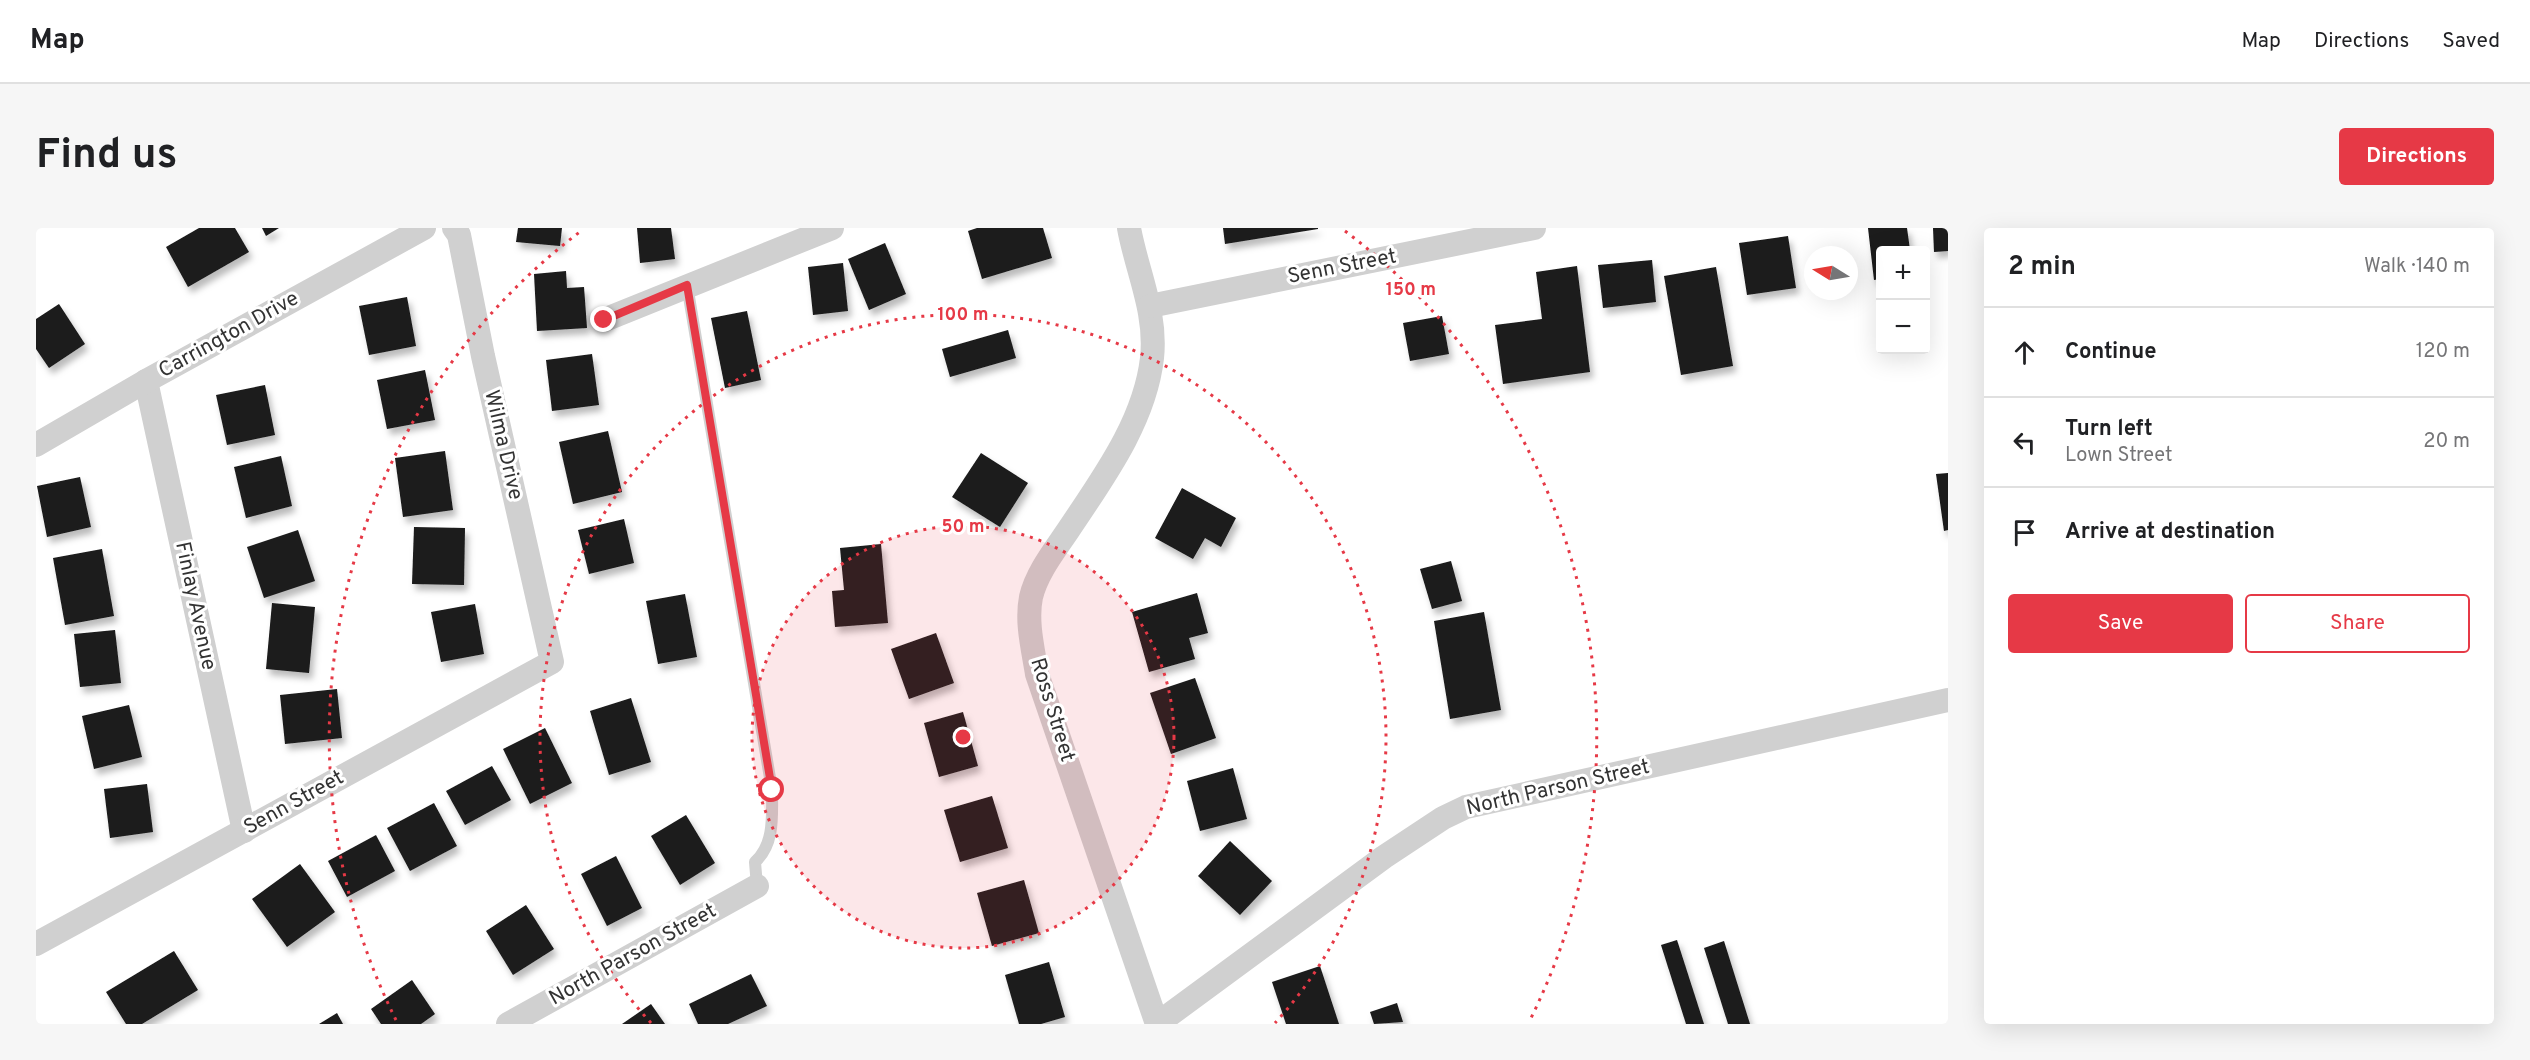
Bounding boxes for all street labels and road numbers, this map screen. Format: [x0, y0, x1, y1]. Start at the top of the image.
street label: Senn Street [1285, 243, 1399, 291]
street label: Carrington Drive [154, 285, 304, 385]
street label: Wilma Drive [477, 387, 529, 503]
street label: Finlay Avenue [168, 539, 222, 673]
street label: Ross Street [1023, 655, 1081, 765]
street label: North Parson Street [1464, 754, 1652, 822]
street label: Senn Street [239, 764, 349, 842]
street label: North Parson Street [545, 898, 721, 1012]

